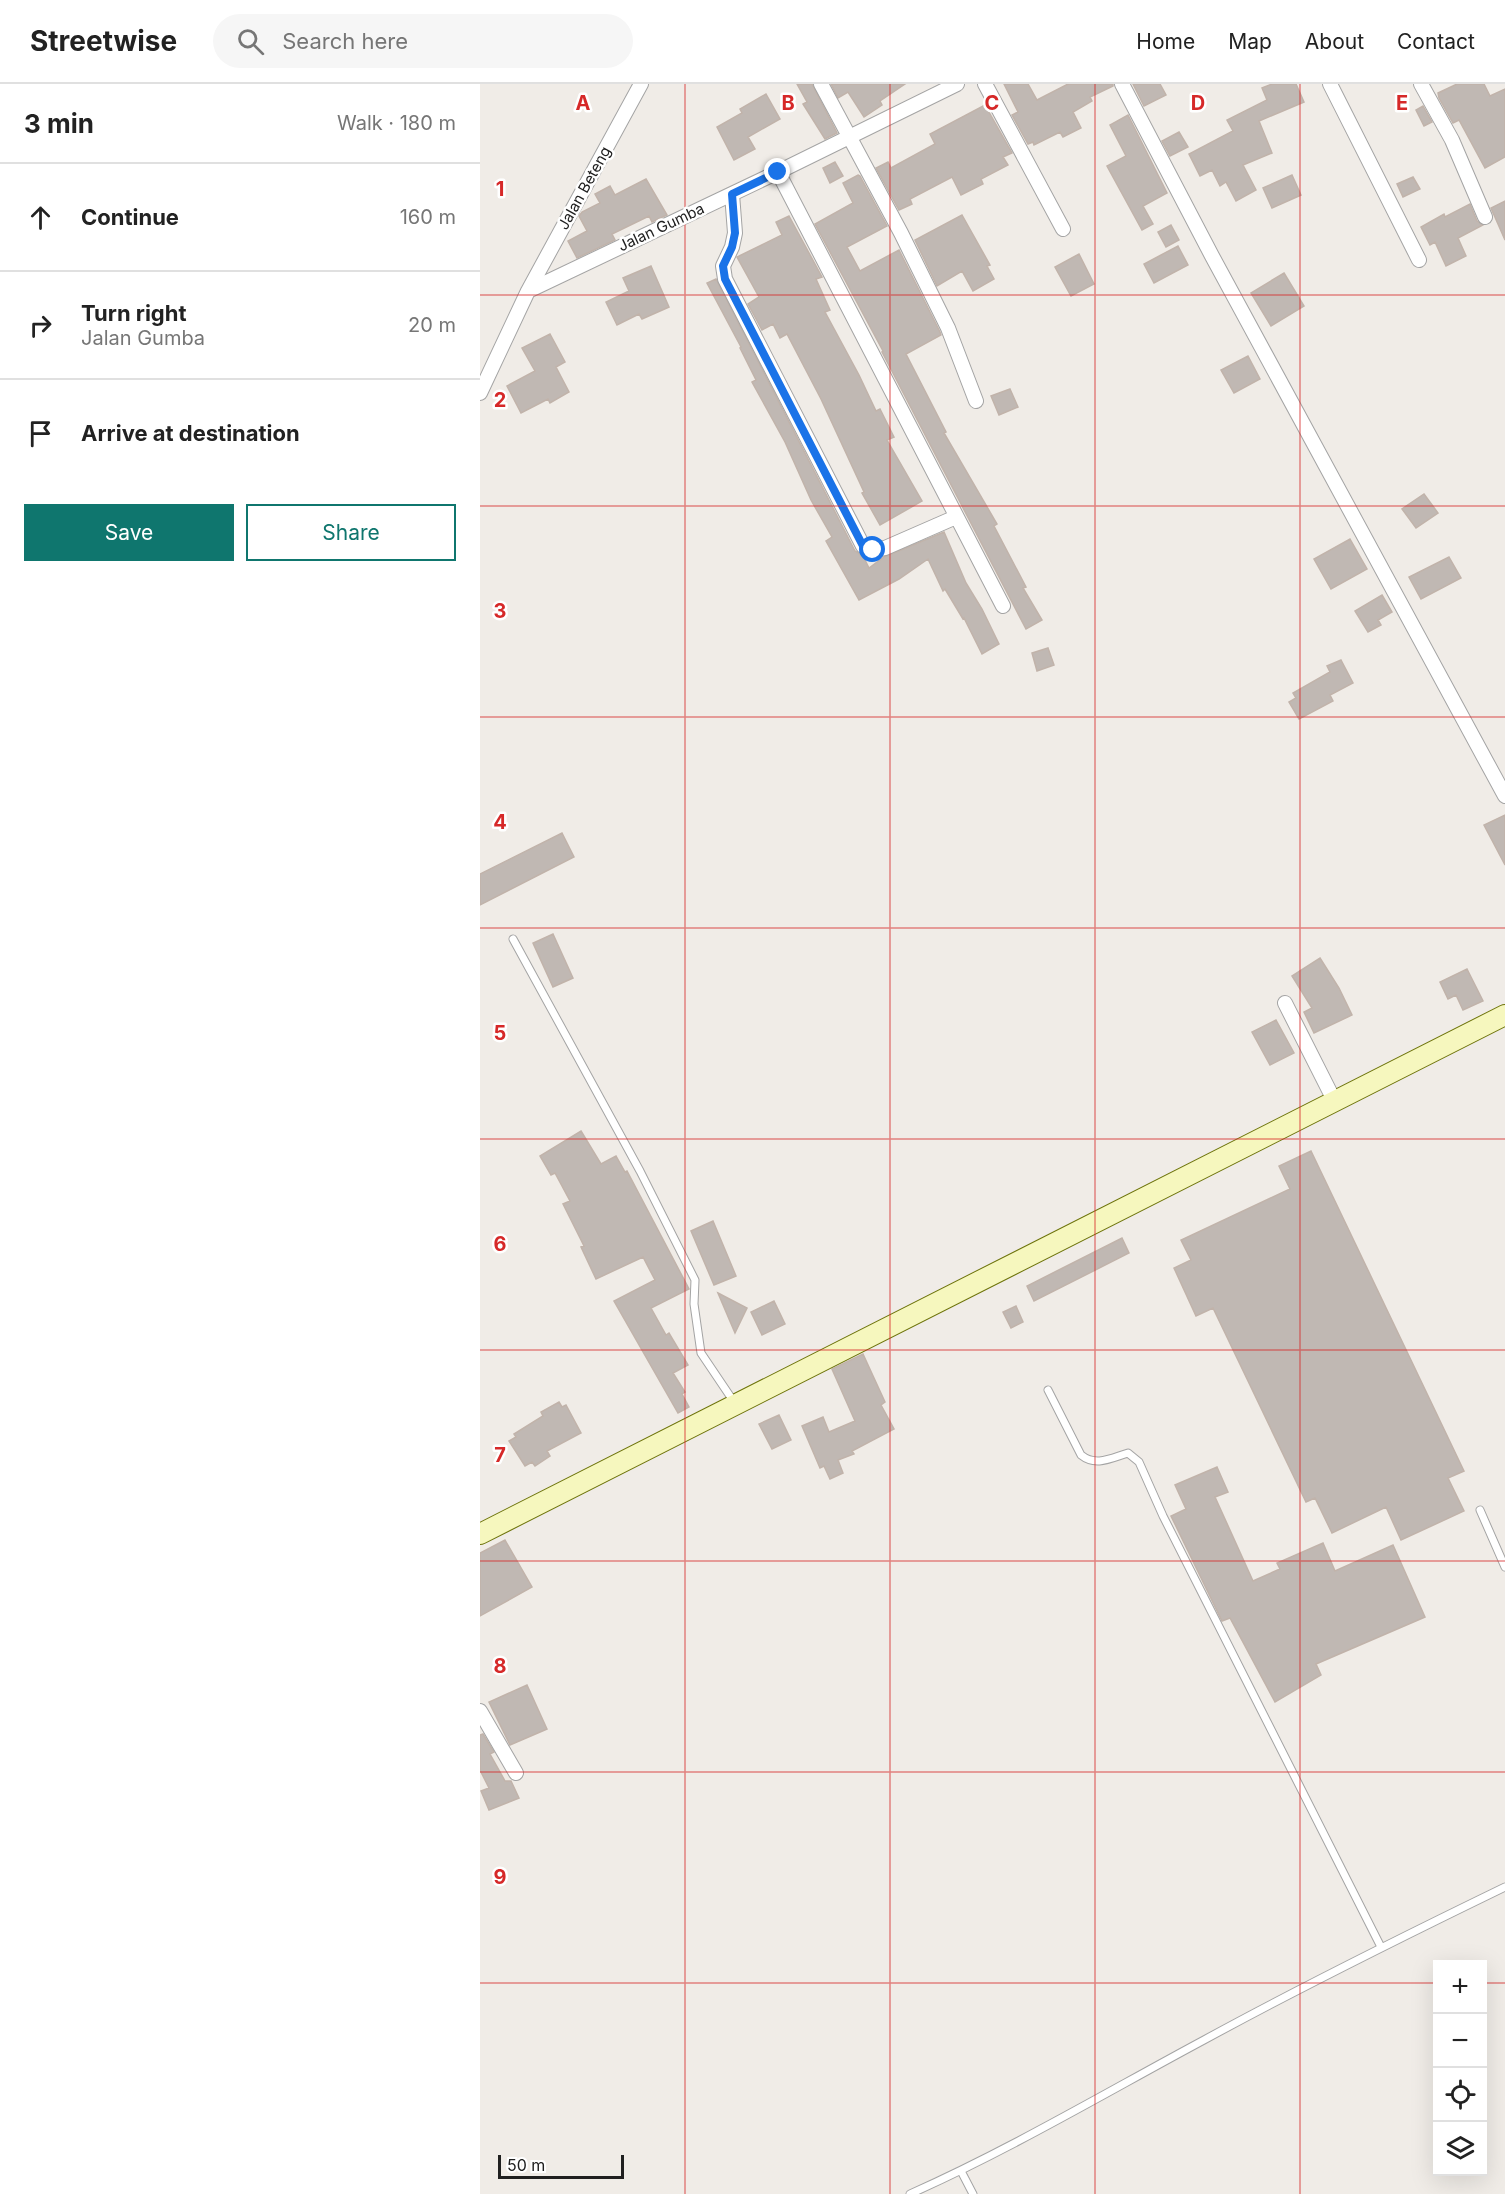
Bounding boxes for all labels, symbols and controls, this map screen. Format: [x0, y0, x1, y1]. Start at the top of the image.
search box [213, 14, 633, 68]
text: Streetwise [30, 24, 177, 58]
icon: search [234, 25, 267, 58]
text: Search here [282, 28, 408, 54]
text: Home [1136, 29, 1195, 54]
text: Map [1228, 29, 1272, 54]
text: About [1305, 29, 1364, 54]
text: Contact [1397, 29, 1475, 54]
text: A [576, 91, 591, 115]
text: B [781, 91, 795, 115]
text: C [985, 91, 999, 115]
text: D [1191, 91, 1205, 115]
text: E [1396, 91, 1408, 115]
text: 3 min [24, 108, 94, 139]
text: Walk · 180 m [337, 111, 456, 135]
street label: Jalan Beteng [553, 143, 615, 233]
route end [764, 158, 790, 184]
text: 1 [496, 177, 504, 201]
street label: Jalan Gumba [615, 199, 707, 255]
icon: ahead [24, 201, 57, 234]
text: Continue [81, 204, 179, 230]
text: 160 m [400, 205, 456, 229]
text: Turn right [81, 300, 187, 326]
icon: right [24, 309, 57, 342]
text: 20 m [408, 313, 456, 337]
text: Jalan Gumba [81, 326, 205, 350]
text: 2 [494, 388, 506, 412]
icon: arrive [24, 417, 57, 450]
text: Arrive at destination [81, 420, 300, 446]
button: Save [24, 504, 234, 561]
button: Share [246, 504, 456, 561]
route start [859, 536, 885, 562]
text: 3 [494, 599, 506, 623]
text: 4 [493, 810, 507, 834]
text: 5 [494, 1021, 506, 1045]
text: 6 [494, 1232, 507, 1256]
text: 7 [494, 1443, 506, 1467]
text: 8 [493, 1654, 507, 1678]
text: 9 [494, 1865, 507, 1889]
map controls [1433, 1960, 1487, 2176]
button: + [1433, 1960, 1487, 2014]
button: − [1433, 2014, 1487, 2068]
button: locate [1433, 2068, 1487, 2122]
button: layers [1433, 2122, 1487, 2176]
scale bar [498, 2152, 624, 2180]
text: 50 m [507, 2155, 545, 2175]

